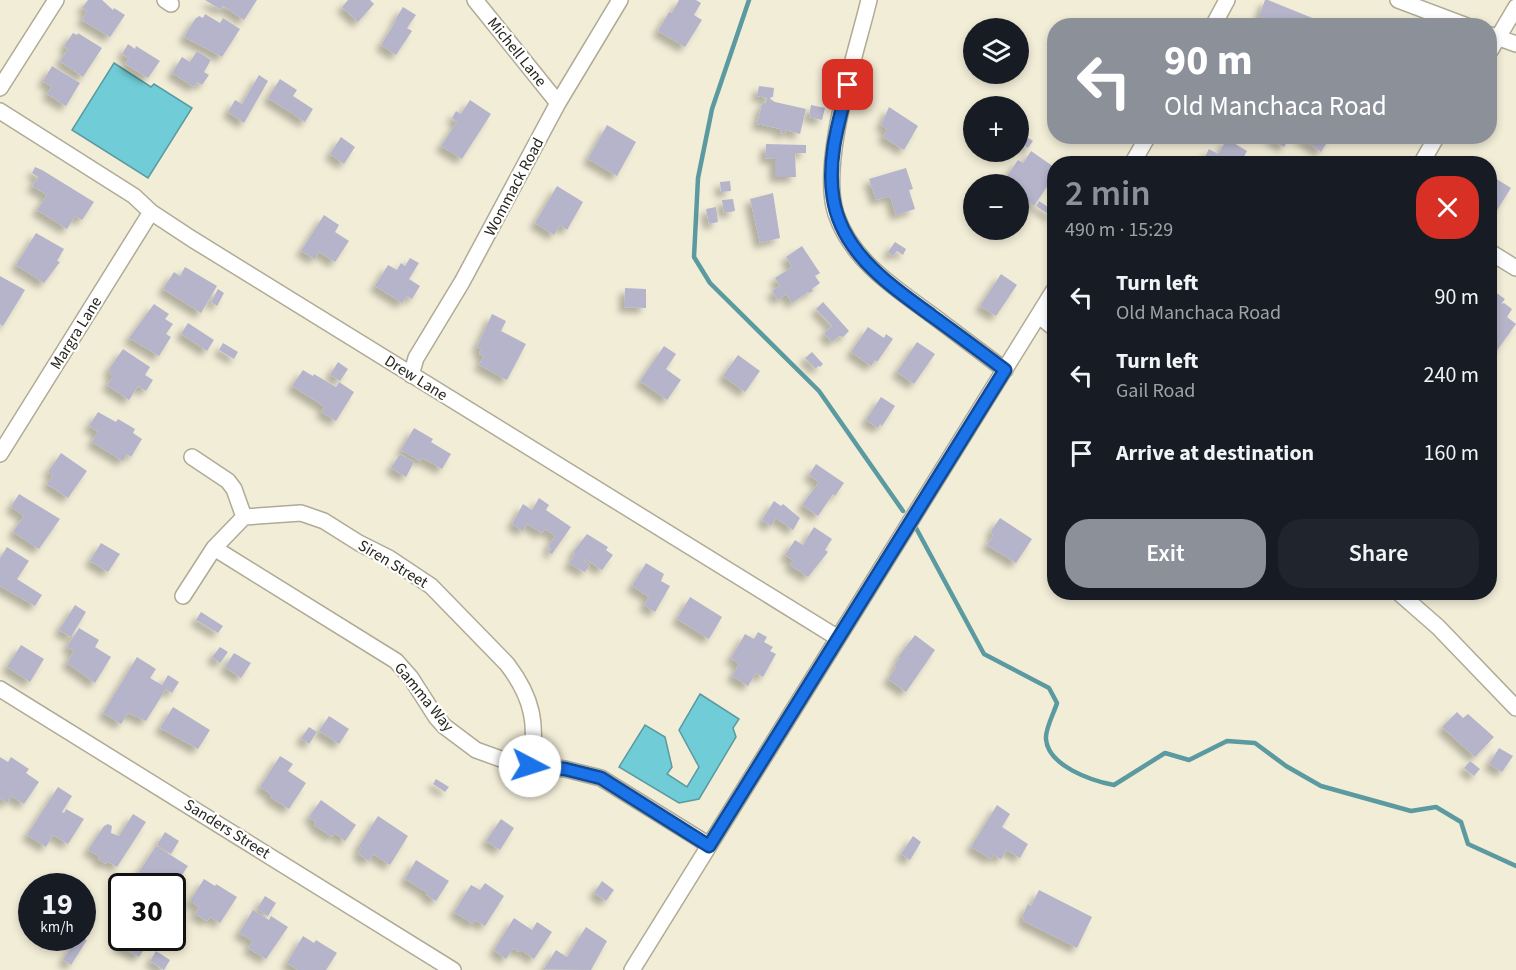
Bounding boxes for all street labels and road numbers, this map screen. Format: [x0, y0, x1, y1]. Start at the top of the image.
street label: Michell Lane [482, 13, 552, 91]
street label: Wommack Road [479, 134, 549, 240]
street label: Margra Lane [45, 292, 107, 374]
street label: Drew Lane [380, 350, 452, 406]
street label: Siren Street [354, 535, 433, 594]
street label: Gamma Way [389, 658, 459, 737]
street label: Sanders Street [180, 794, 275, 865]

